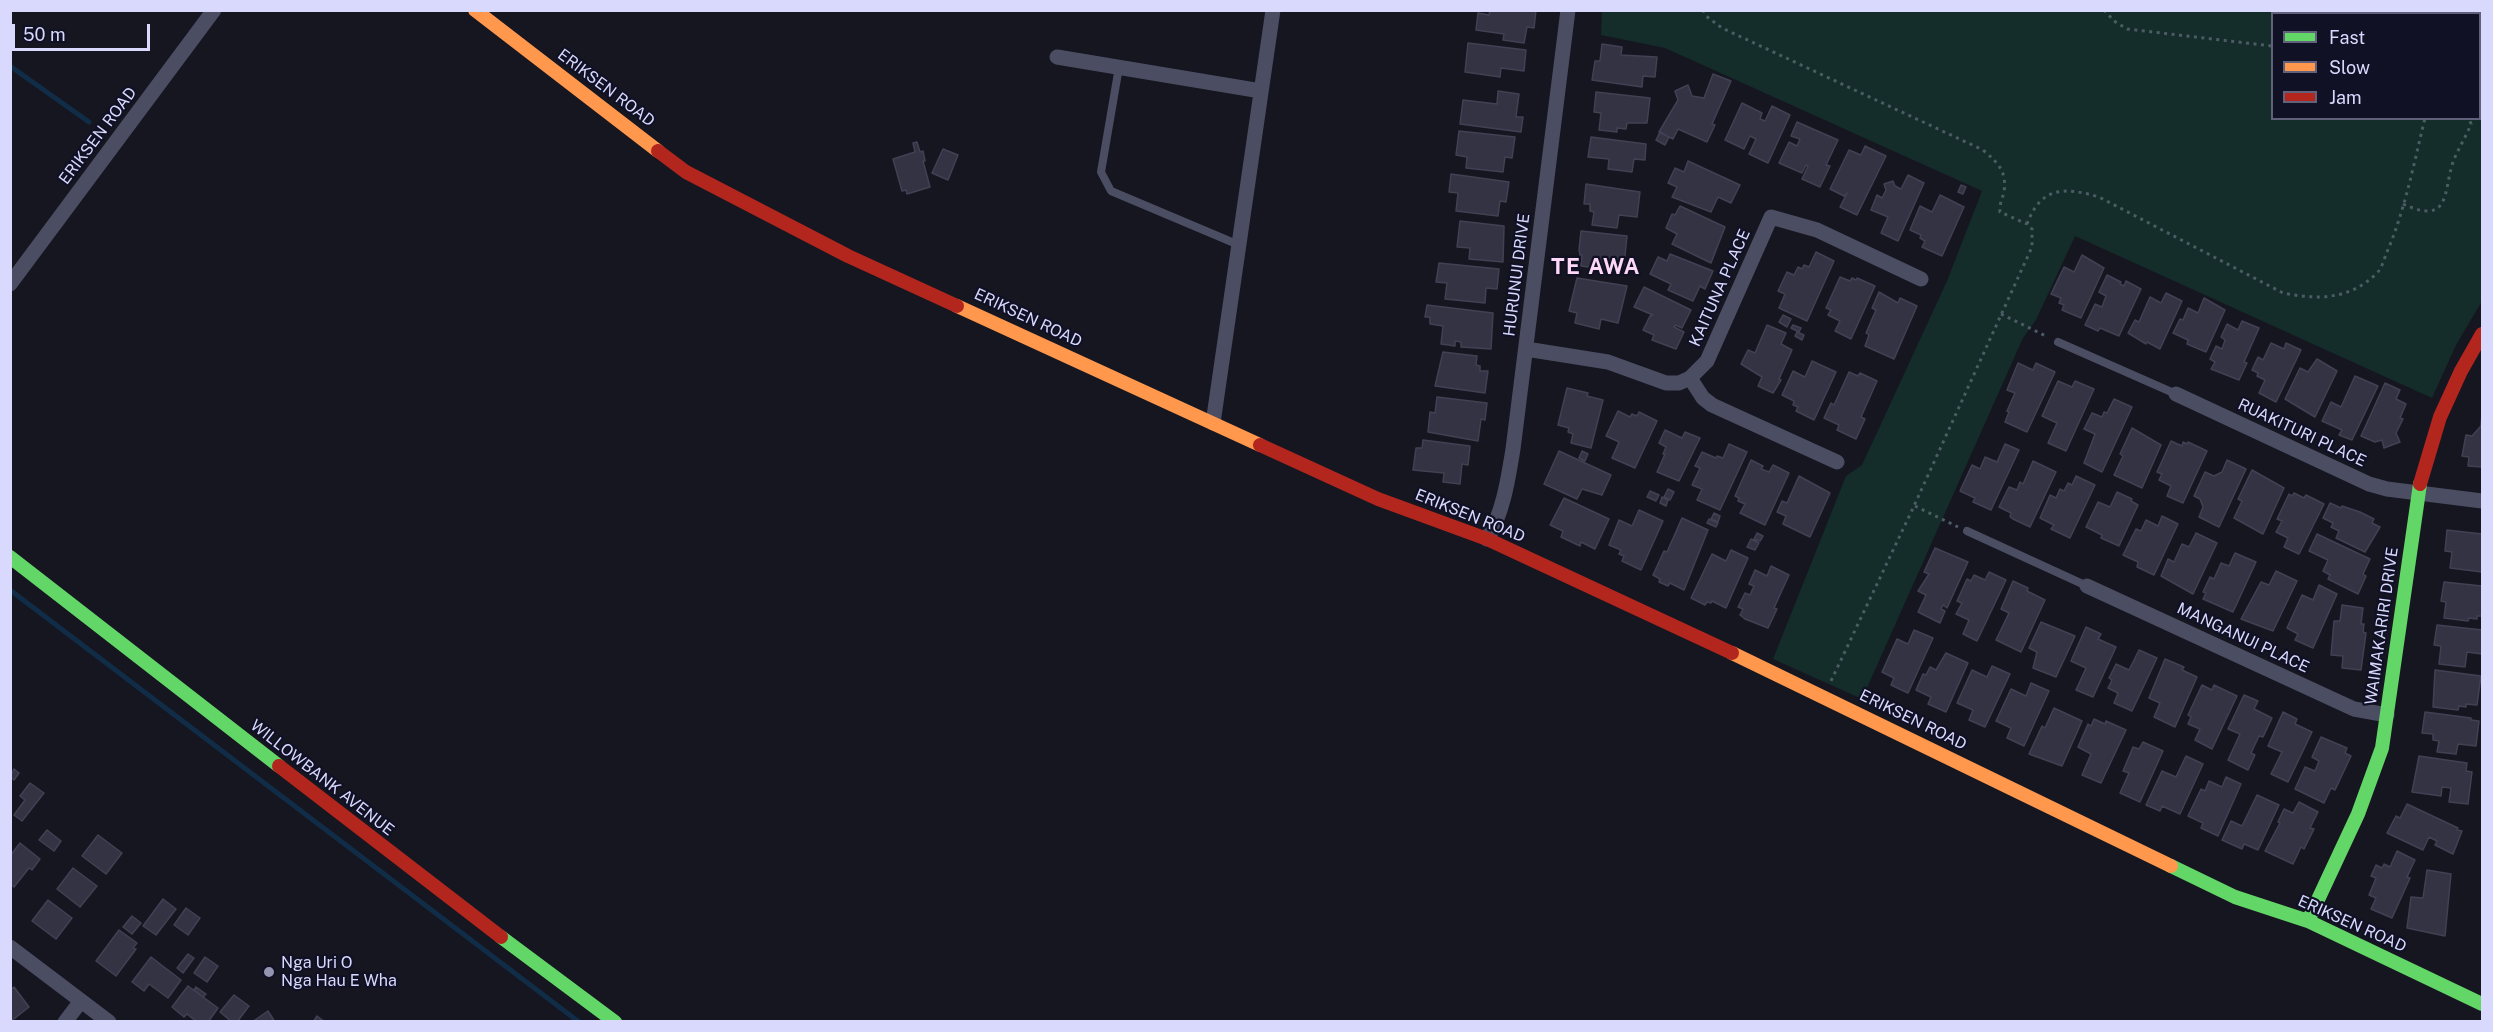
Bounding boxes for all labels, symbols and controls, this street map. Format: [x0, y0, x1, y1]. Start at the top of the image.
scale bar [15, 12, 153, 50]
legend [2271, 12, 2481, 120]
text: 50 m [23, 24, 66, 45]
text: Fast [2329, 27, 2365, 48]
street label: ERIKSEN ROAD [554, 45, 658, 131]
text: Slow [2329, 57, 2370, 78]
street label: ERIKSEN ROAD [55, 84, 141, 188]
text: Jam [2329, 87, 2362, 108]
street label: HURUNUI DRIVE [1500, 212, 1534, 338]
street label: KAITUNA PLACE [1686, 226, 1754, 350]
district label: TE AWA [1551, 254, 1641, 280]
street label: ERIKSEN ROAD [971, 285, 1085, 351]
street label: RUAKITURI PLACE [2235, 395, 2369, 471]
street label: ERIKSEN ROAD [1412, 485, 1528, 547]
street label: WAIMAKARIRI DRIVE [2361, 546, 2403, 706]
street label: MANGANUI PLACE [2174, 599, 2312, 677]
street label: ERIKSEN ROAD [1856, 686, 1970, 754]
street label: WILLOWBANK AVENUE [246, 716, 398, 840]
street label: ERIKSEN ROAD [2295, 891, 2409, 957]
place label: Nga Uri O Nga Hau E Wha [281, 953, 397, 991]
marker: Nga Uri O Nga Hau E Wha [262, 965, 276, 979]

